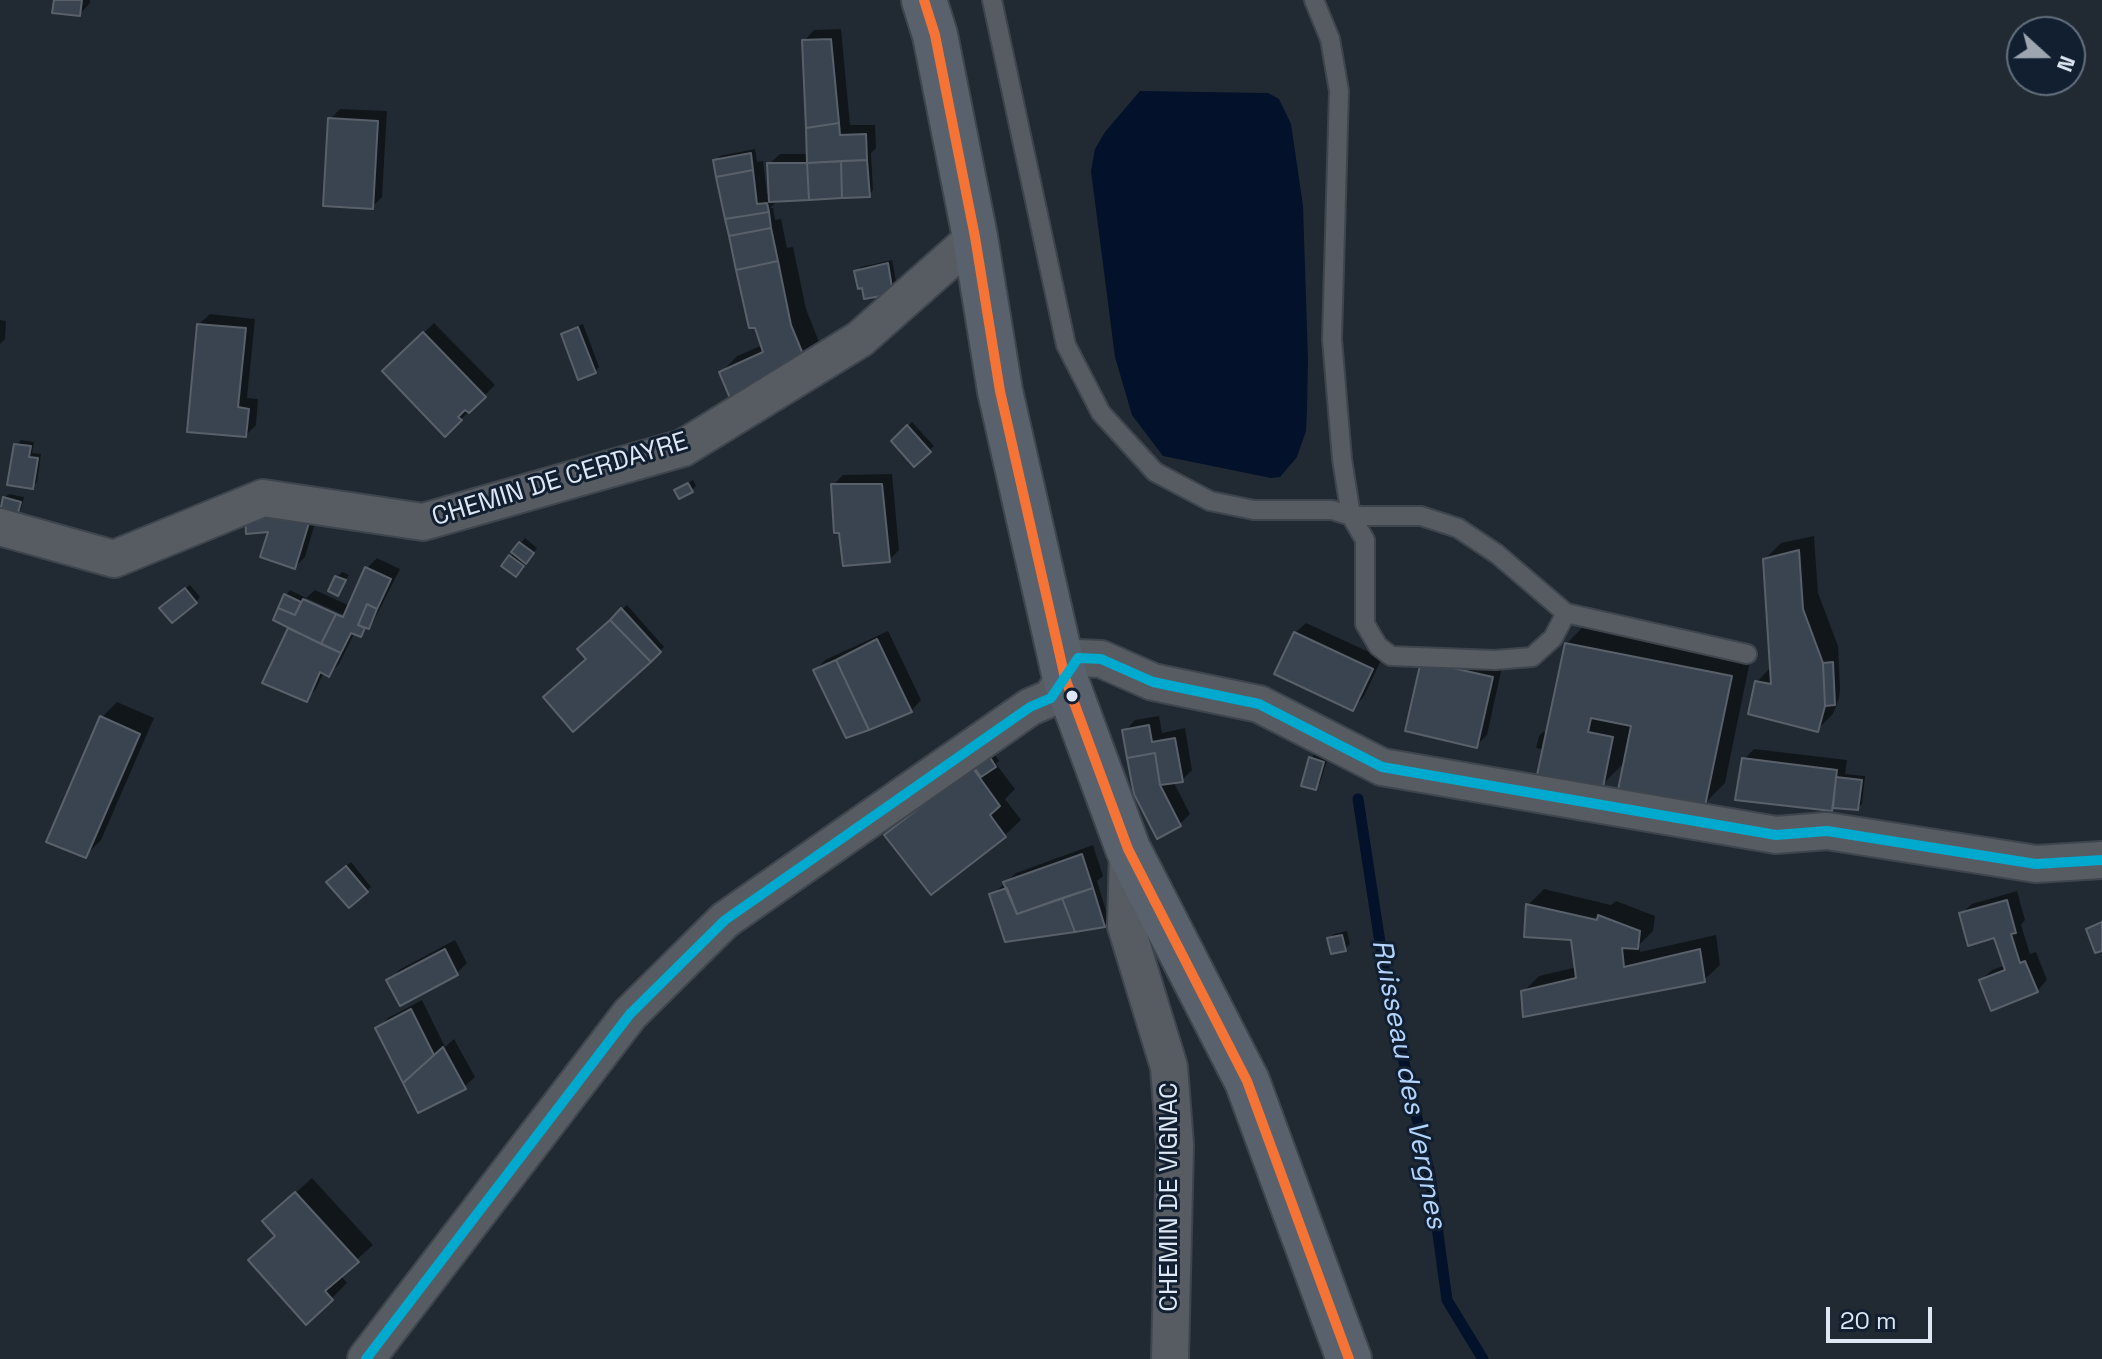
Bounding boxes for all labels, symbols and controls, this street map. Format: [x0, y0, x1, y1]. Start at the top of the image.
north arrow [2006, 16, 2086, 96]
text: N [2051, 52, 2082, 76]
street label: CHEMIN DE CERDAYRE [428, 426, 692, 534]
unlabelled marker [1064, 688, 1080, 704]
water label: Ruisseau des Vergnes [1363, 937, 1453, 1231]
street label: CHEMIN DE VIGNAC [1154, 1082, 1186, 1312]
scale bar [1830, 1291, 1936, 1341]
text: 20 m [1840, 1305, 1897, 1336]

